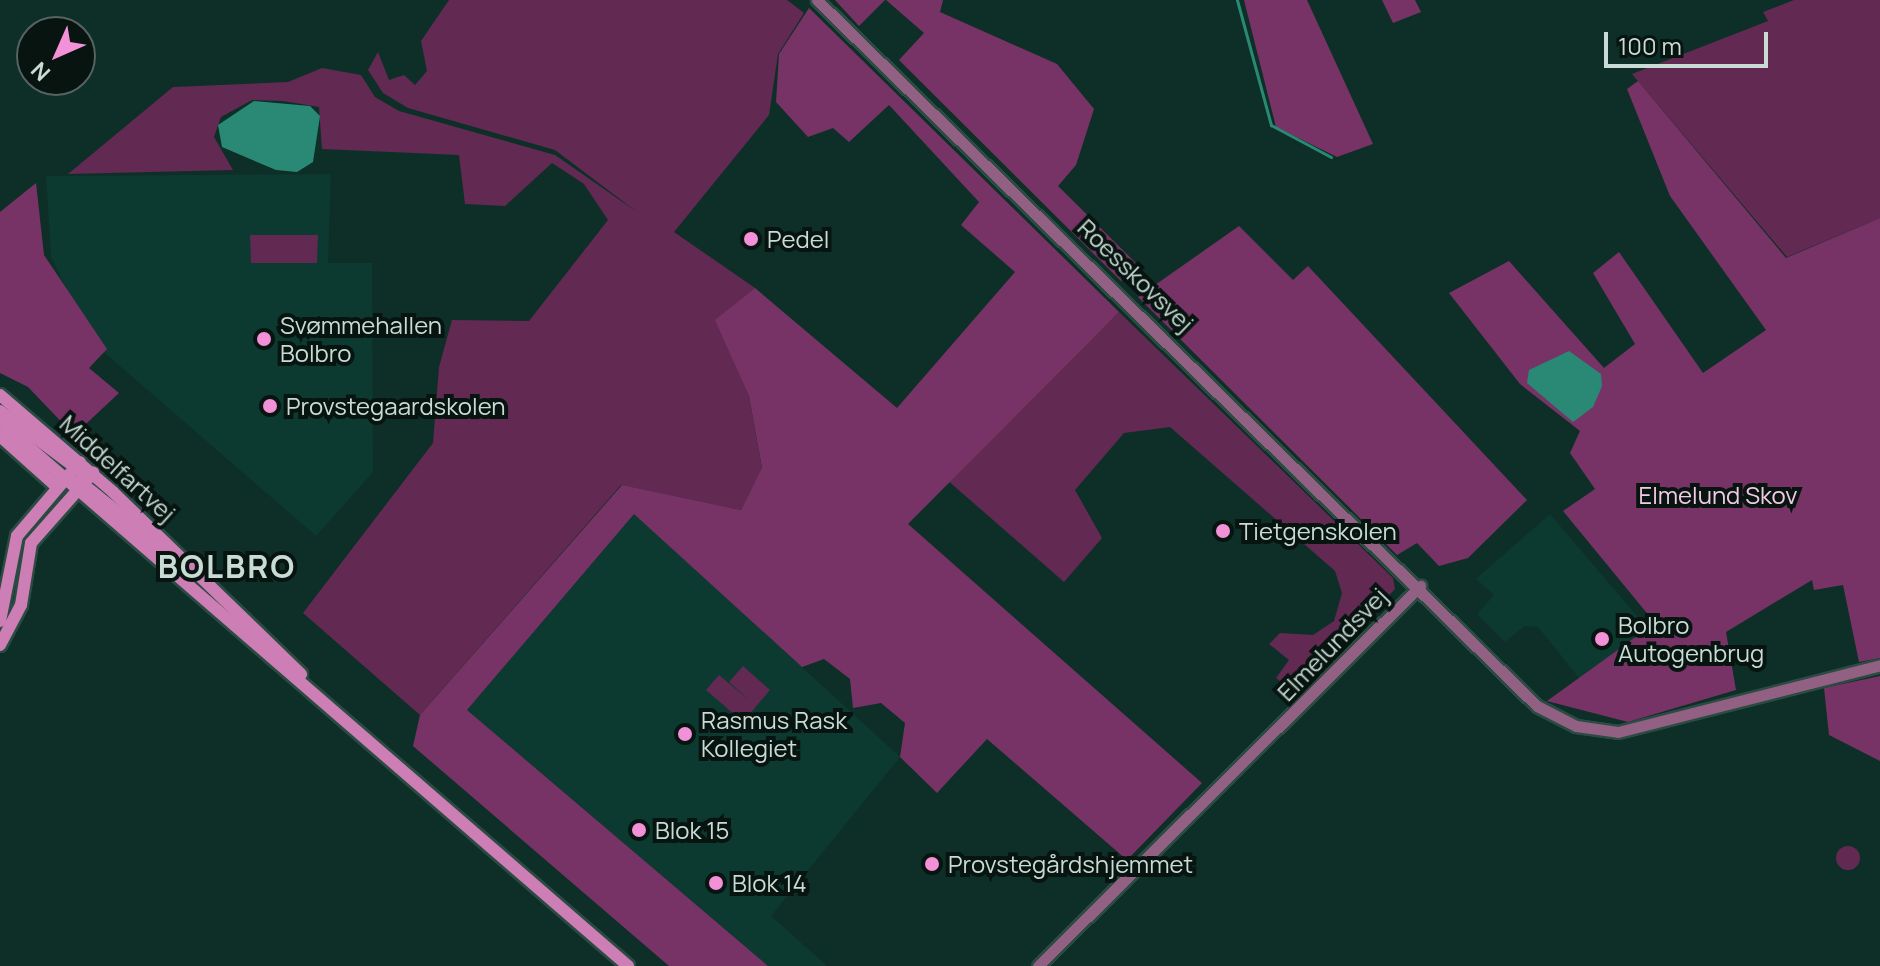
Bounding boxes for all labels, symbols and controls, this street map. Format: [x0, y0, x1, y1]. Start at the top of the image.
north arrow [16, 16, 96, 96]
scale bar [1608, 16, 1772, 66]
text: 100 m [1618, 29, 1682, 62]
text: N [24, 55, 57, 88]
street label: Roesskovsvej [1072, 213, 1200, 337]
place label: Pedel [767, 225, 829, 253]
marker: Pedel [742, 230, 760, 248]
place label: Svømmehallen Bolbro [280, 311, 442, 367]
marker: Svømmehallen Bolbro [255, 330, 273, 348]
place label: Provstegaardskolen [286, 392, 506, 420]
marker: Provstegaardskolen [261, 397, 279, 415]
street label: Middelfartvej [54, 409, 182, 527]
park label: Elmelund Skov [1638, 481, 1798, 509]
place label: Tietgenskolen [1239, 517, 1397, 545]
marker: Tietgenskolen [1214, 522, 1232, 540]
district label: BOLBRO [158, 547, 296, 585]
street label: Elmelundsvej [1271, 582, 1393, 706]
place label: Bolbro Autogenbrug [1618, 611, 1764, 667]
marker: Bolbro Autogenbrug [1593, 630, 1611, 648]
place label: Rasmus Rask Kollegiet [701, 706, 847, 762]
marker: Rasmus Rask Kollegiet [676, 725, 694, 743]
place label: Blok 15 [655, 816, 729, 844]
marker: Blok 15 [630, 821, 648, 839]
place label: Provstegårdshjemmet [948, 850, 1193, 878]
marker: Provstegårdshjemmet [923, 855, 941, 873]
place label: Blok 14 [732, 869, 807, 897]
marker: Blok 14 [707, 874, 725, 892]

